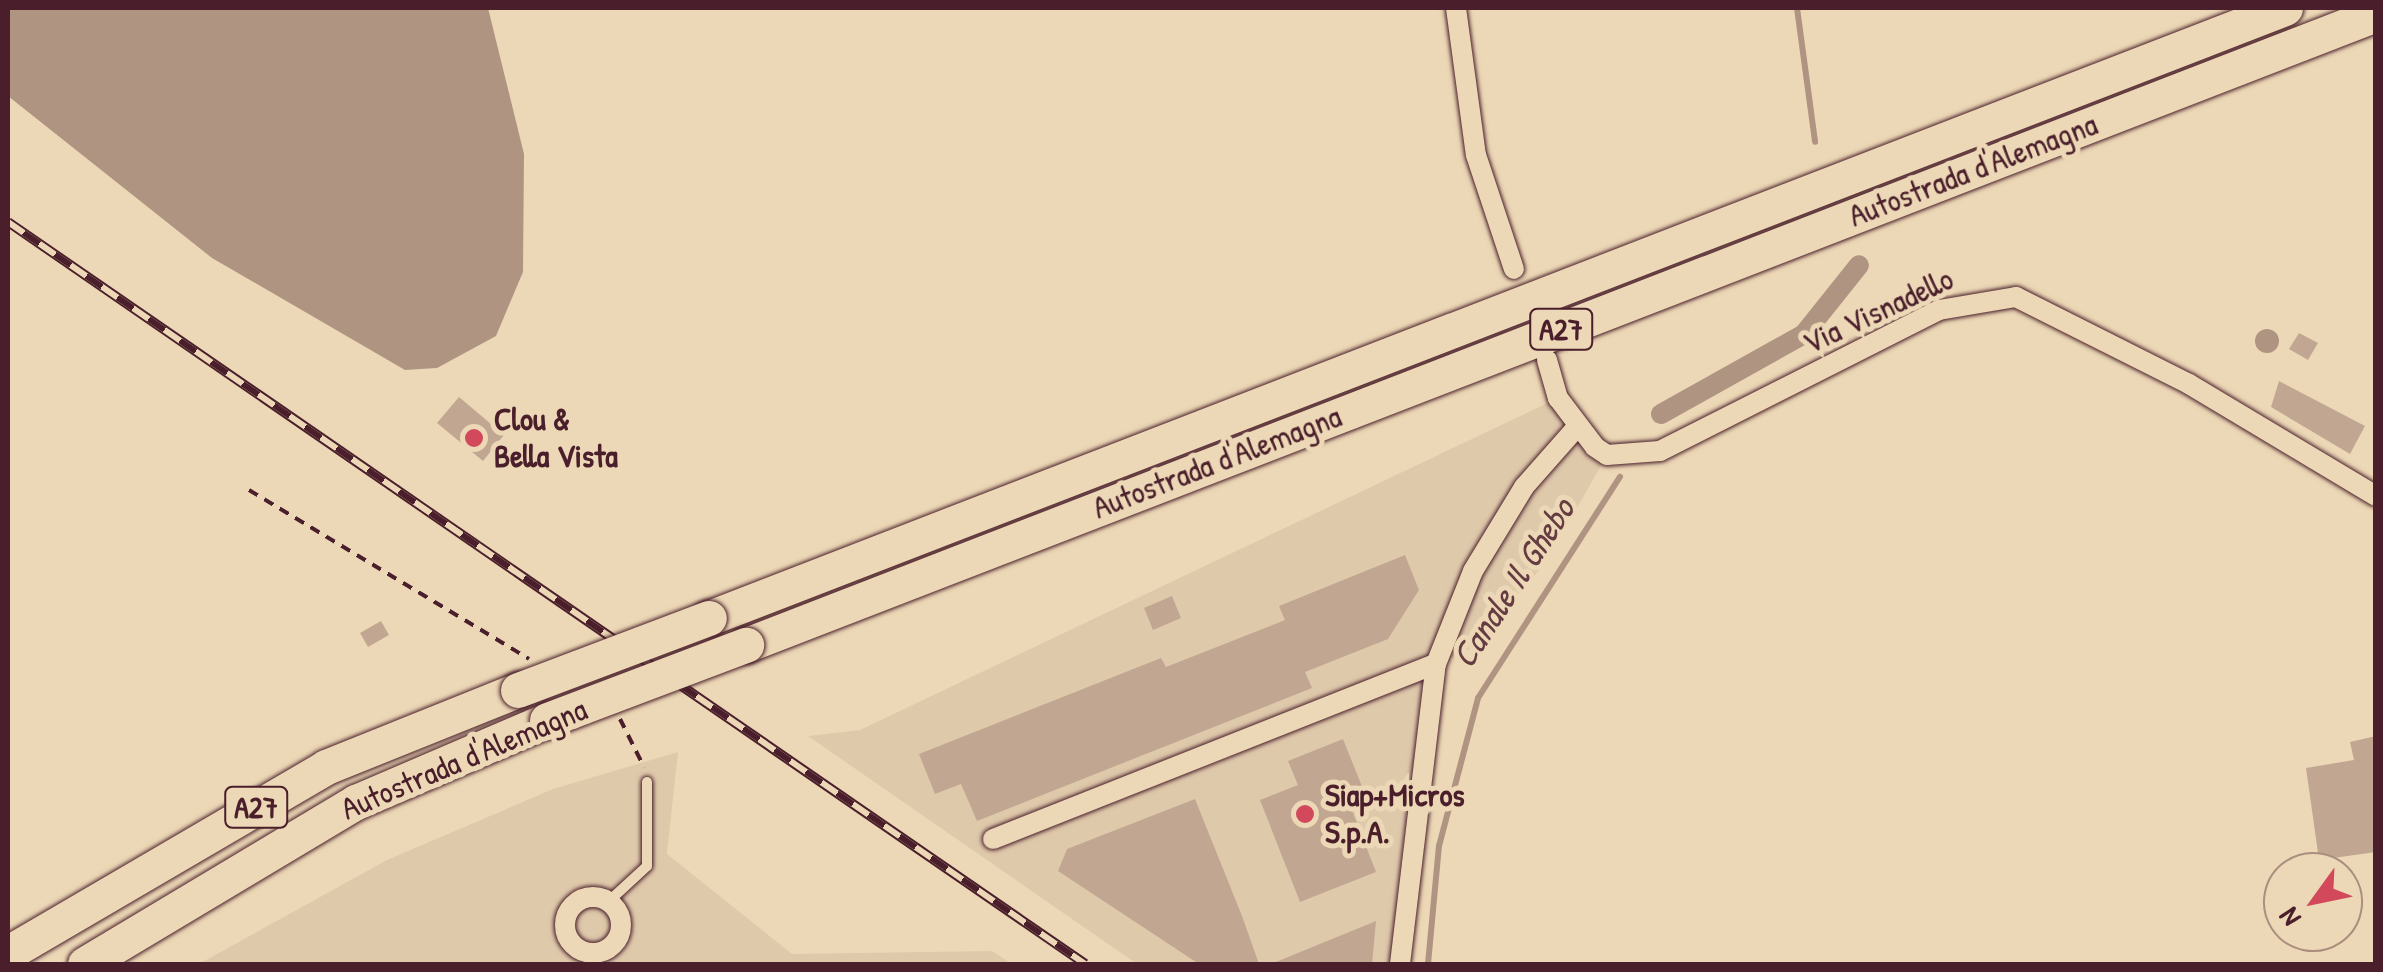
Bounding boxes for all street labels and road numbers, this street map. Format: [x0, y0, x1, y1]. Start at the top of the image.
street label: Autostrada d'Alemagna [1843, 105, 2103, 235]
street label: Via Visnadello [1797, 259, 1959, 363]
road number: A27 [1528, 304, 1594, 354]
street label: Autostrada d'Alemagna [1087, 397, 1347, 527]
street label: Autostrada d'Alemagna [335, 690, 593, 828]
road number: A27 [224, 782, 288, 832]

